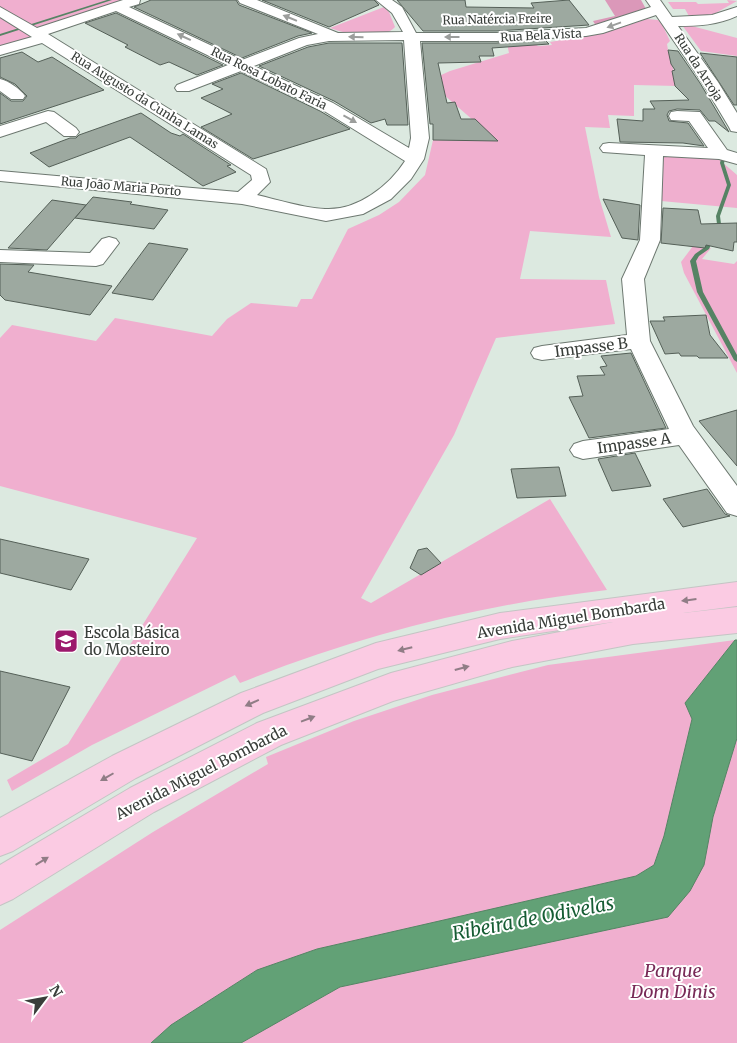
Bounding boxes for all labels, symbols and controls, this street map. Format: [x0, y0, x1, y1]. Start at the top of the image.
street label: Rua Natércia Freire [442, 11, 552, 27]
one-way arrow [283, 14, 297, 22]
one-way arrow [606, 22, 621, 29]
street label: Rua Bela Vista [500, 25, 583, 45]
street label: Rua da Arroja [672, 30, 727, 104]
one-way arrow [176, 33, 191, 41]
one-way arrow [347, 33, 363, 41]
one-way arrow [444, 33, 460, 41]
street label: Rua Rosa Lobato Faria [209, 43, 330, 113]
street label: Rua Augusto da Cunha Lamas [69, 48, 222, 152]
one-way arrow [343, 114, 356, 123]
street label: Rua João Maria Porto [60, 173, 182, 199]
street label: Impasse B [553, 333, 629, 361]
street label: Impasse A [596, 428, 672, 458]
street label: Avenida Miguel Bombarda [475, 594, 666, 642]
one-way arrow [680, 596, 696, 604]
place label: Escola Básica do Mosteiro [84, 623, 180, 659]
school or university icon: Escola Básica do Mosteiro [53, 628, 79, 654]
one-way arrow [397, 645, 412, 653]
one-way arrow [455, 663, 470, 671]
one-way arrow [245, 700, 259, 708]
one-way arrow [301, 715, 316, 723]
street label: Avenida Miguel Bombarda [111, 720, 290, 824]
one-way arrow [100, 772, 113, 781]
one-way arrow [35, 856, 48, 865]
water label: Ribeira de Odivelas [450, 891, 616, 945]
park label: Parque Dom Dinis [630, 959, 715, 1003]
north arrow [20, 973, 70, 1023]
text: N [45, 982, 67, 1001]

